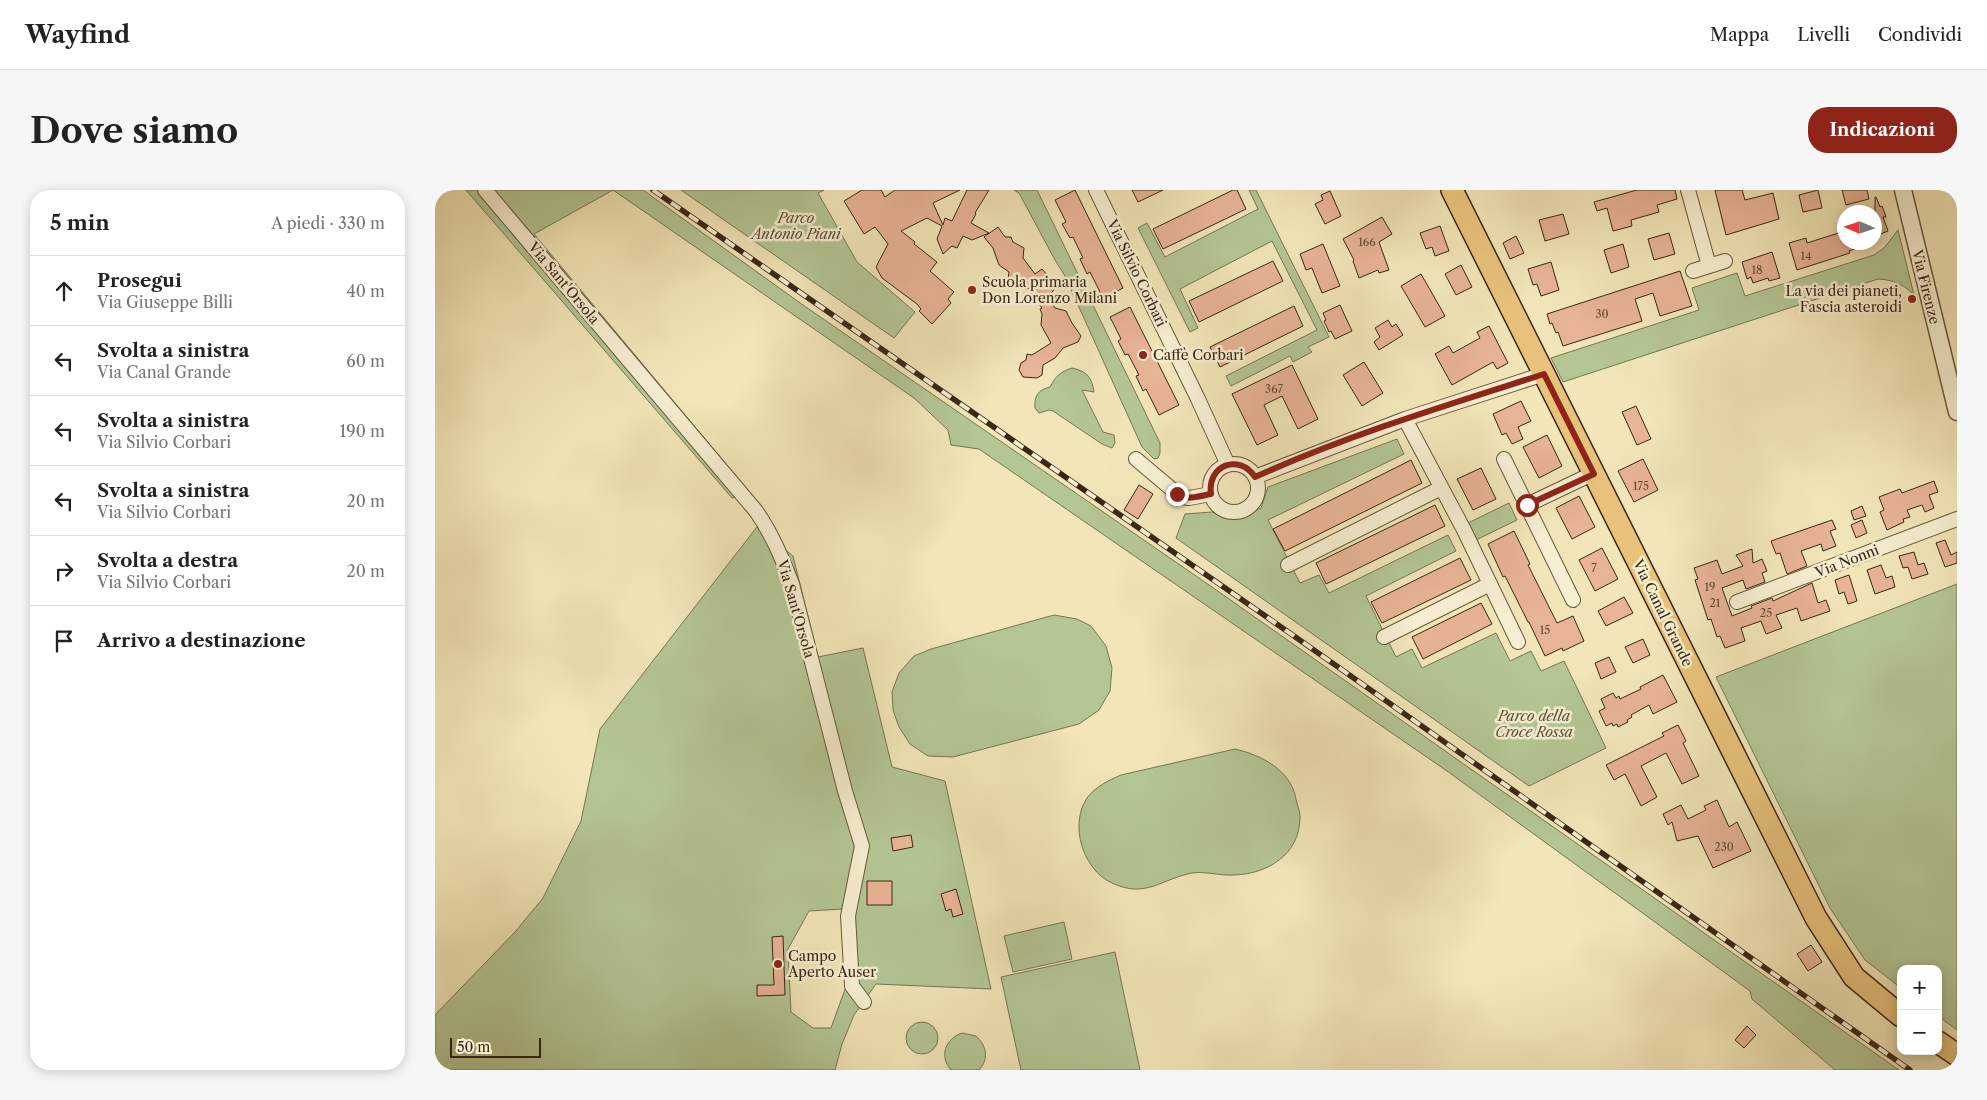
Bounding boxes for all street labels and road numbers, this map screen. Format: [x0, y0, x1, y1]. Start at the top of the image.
street label: Via Silvio Corbari [1103, 215, 1171, 330]
street label: Via Sant'Orsola [524, 238, 604, 328]
street label: Via Firenze [1908, 247, 1944, 326]
street label: Via Nonni [1812, 541, 1881, 582]
street label: Via Canal Grande [1629, 556, 1697, 670]
street label: Via Sant'Orsola [773, 557, 819, 661]

